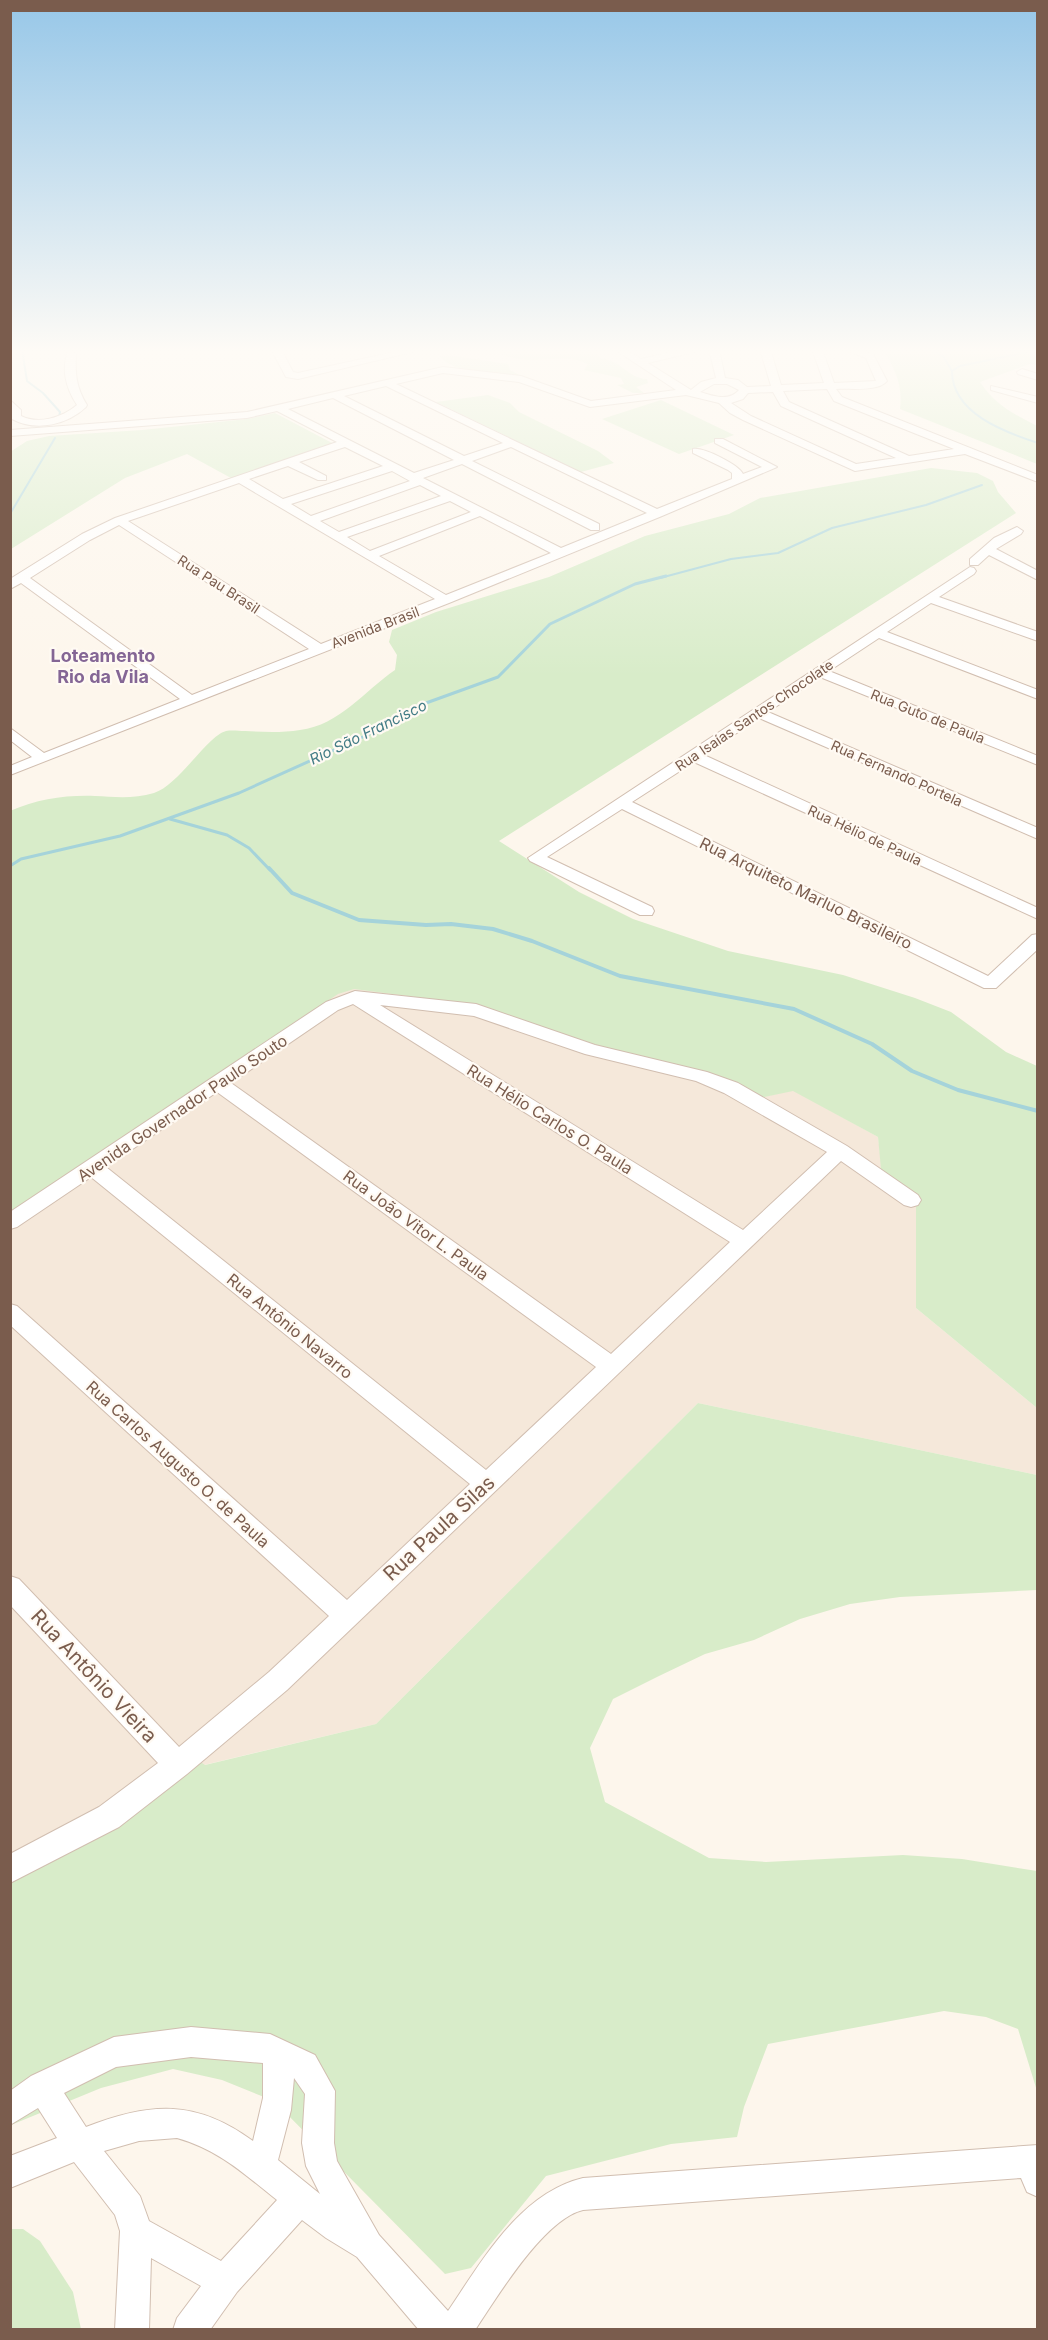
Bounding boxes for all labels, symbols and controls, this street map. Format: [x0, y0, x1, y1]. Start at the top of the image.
street label: Rua Pau Brasil [175, 551, 263, 617]
street label: Avenida Brasil [329, 602, 421, 652]
district label: Loteamento Rio da Vila [51, 645, 155, 687]
street label: Rua Isaías Santos Chocolate [672, 656, 836, 774]
street label: Rua Guto de Paula [868, 685, 988, 747]
water label: Rio São Francisco [306, 695, 430, 769]
street label: Rua Fernando Portela [829, 736, 965, 810]
street label: Rua Hélio de Paula [805, 801, 925, 869]
street label: Rua Arquiteto Marluo Brasileiro [696, 833, 916, 953]
street label: Avenida Governador Paulo Souto [73, 1030, 291, 1186]
street label: Rua Hélio Carlos O. Paula [463, 1060, 637, 1178]
street label: Rua João Vitor L. Paula [339, 1165, 493, 1285]
street label: Rua Antônio Navarro [223, 1269, 357, 1383]
street label: Rua Carlos Augusto O. de Paula [82, 1376, 274, 1552]
street label: Rua Paula Silas [378, 1470, 500, 1586]
street label: Rua Antônio Vieira [26, 1604, 162, 1748]

